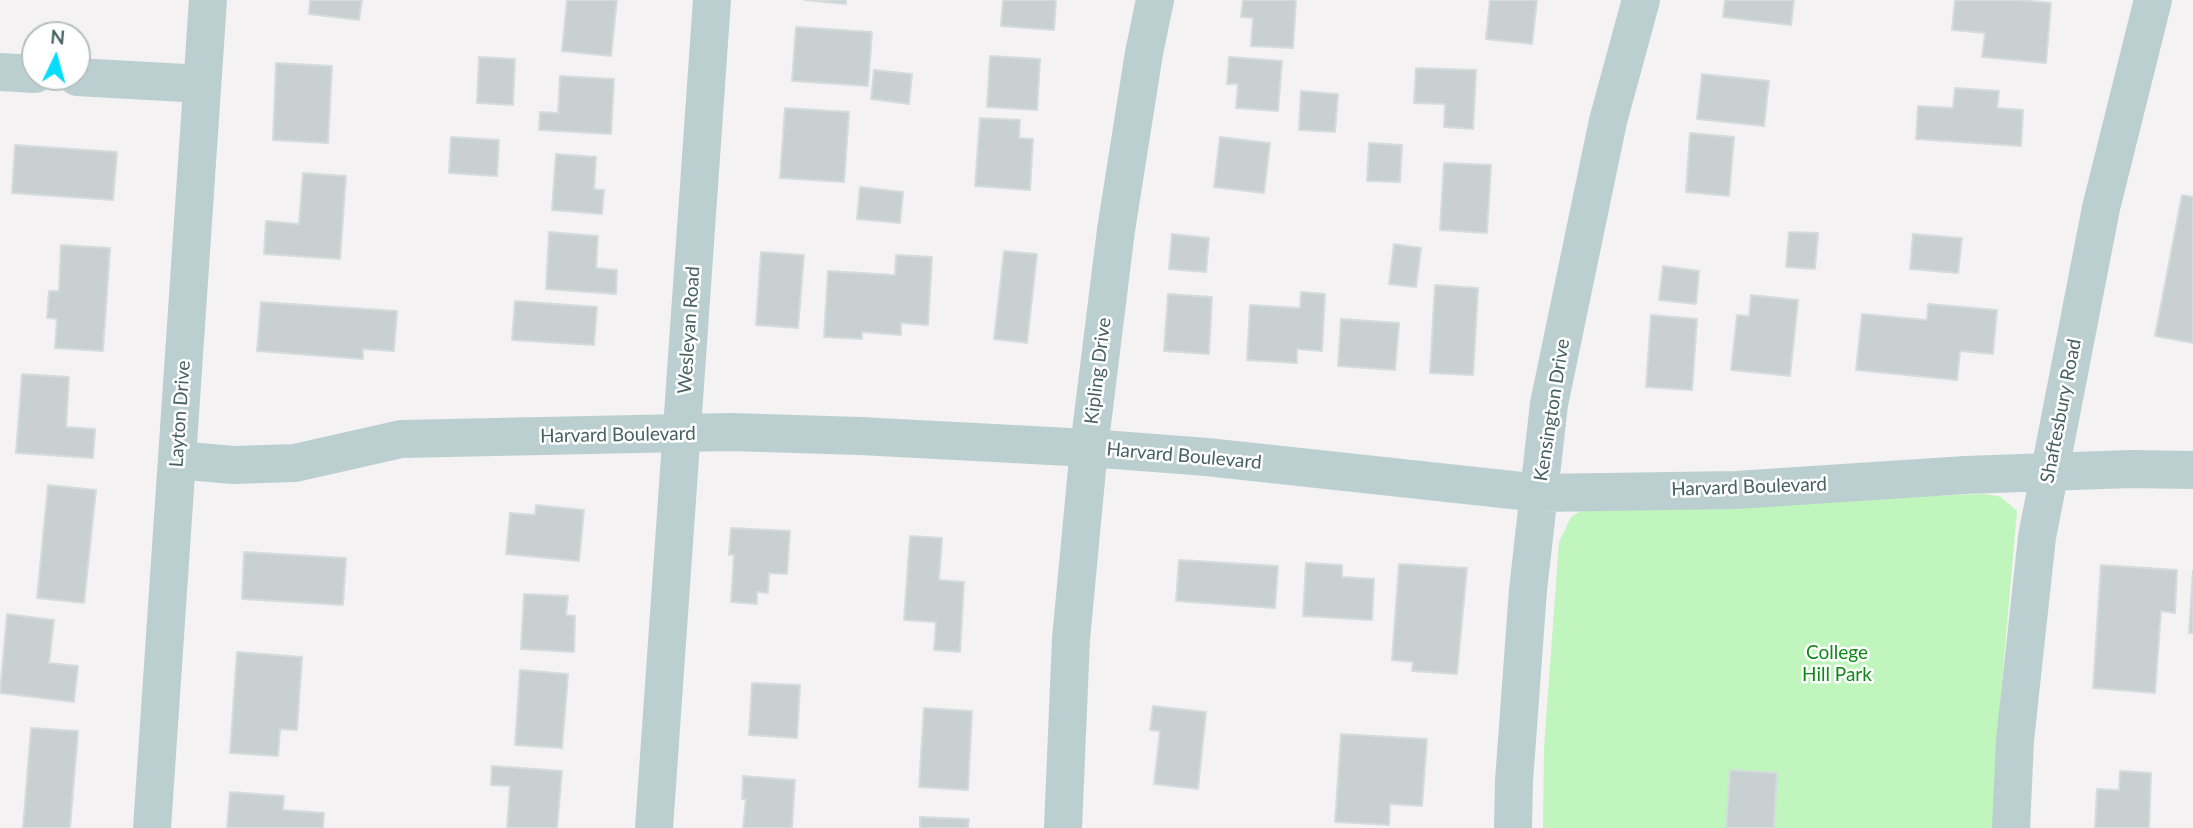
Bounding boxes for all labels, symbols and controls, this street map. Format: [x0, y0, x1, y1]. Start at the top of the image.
north arrow [21, 21, 91, 91]
text: N [49, 24, 66, 49]
street label: Wesleyan Road [673, 265, 705, 395]
street label: Kipling Drive [1080, 316, 1116, 426]
street label: Kensington Drive [1529, 337, 1575, 483]
street label: Shaftesbury Road [2036, 337, 2086, 485]
street label: Layton Drive [165, 360, 195, 468]
street label: Harvard Boulevard [540, 422, 696, 448]
street label: Harvard Boulevard [1105, 438, 1263, 474]
street label: Harvard Boulevard [1671, 473, 1827, 501]
park label: College Hill Park [1802, 642, 1872, 686]

